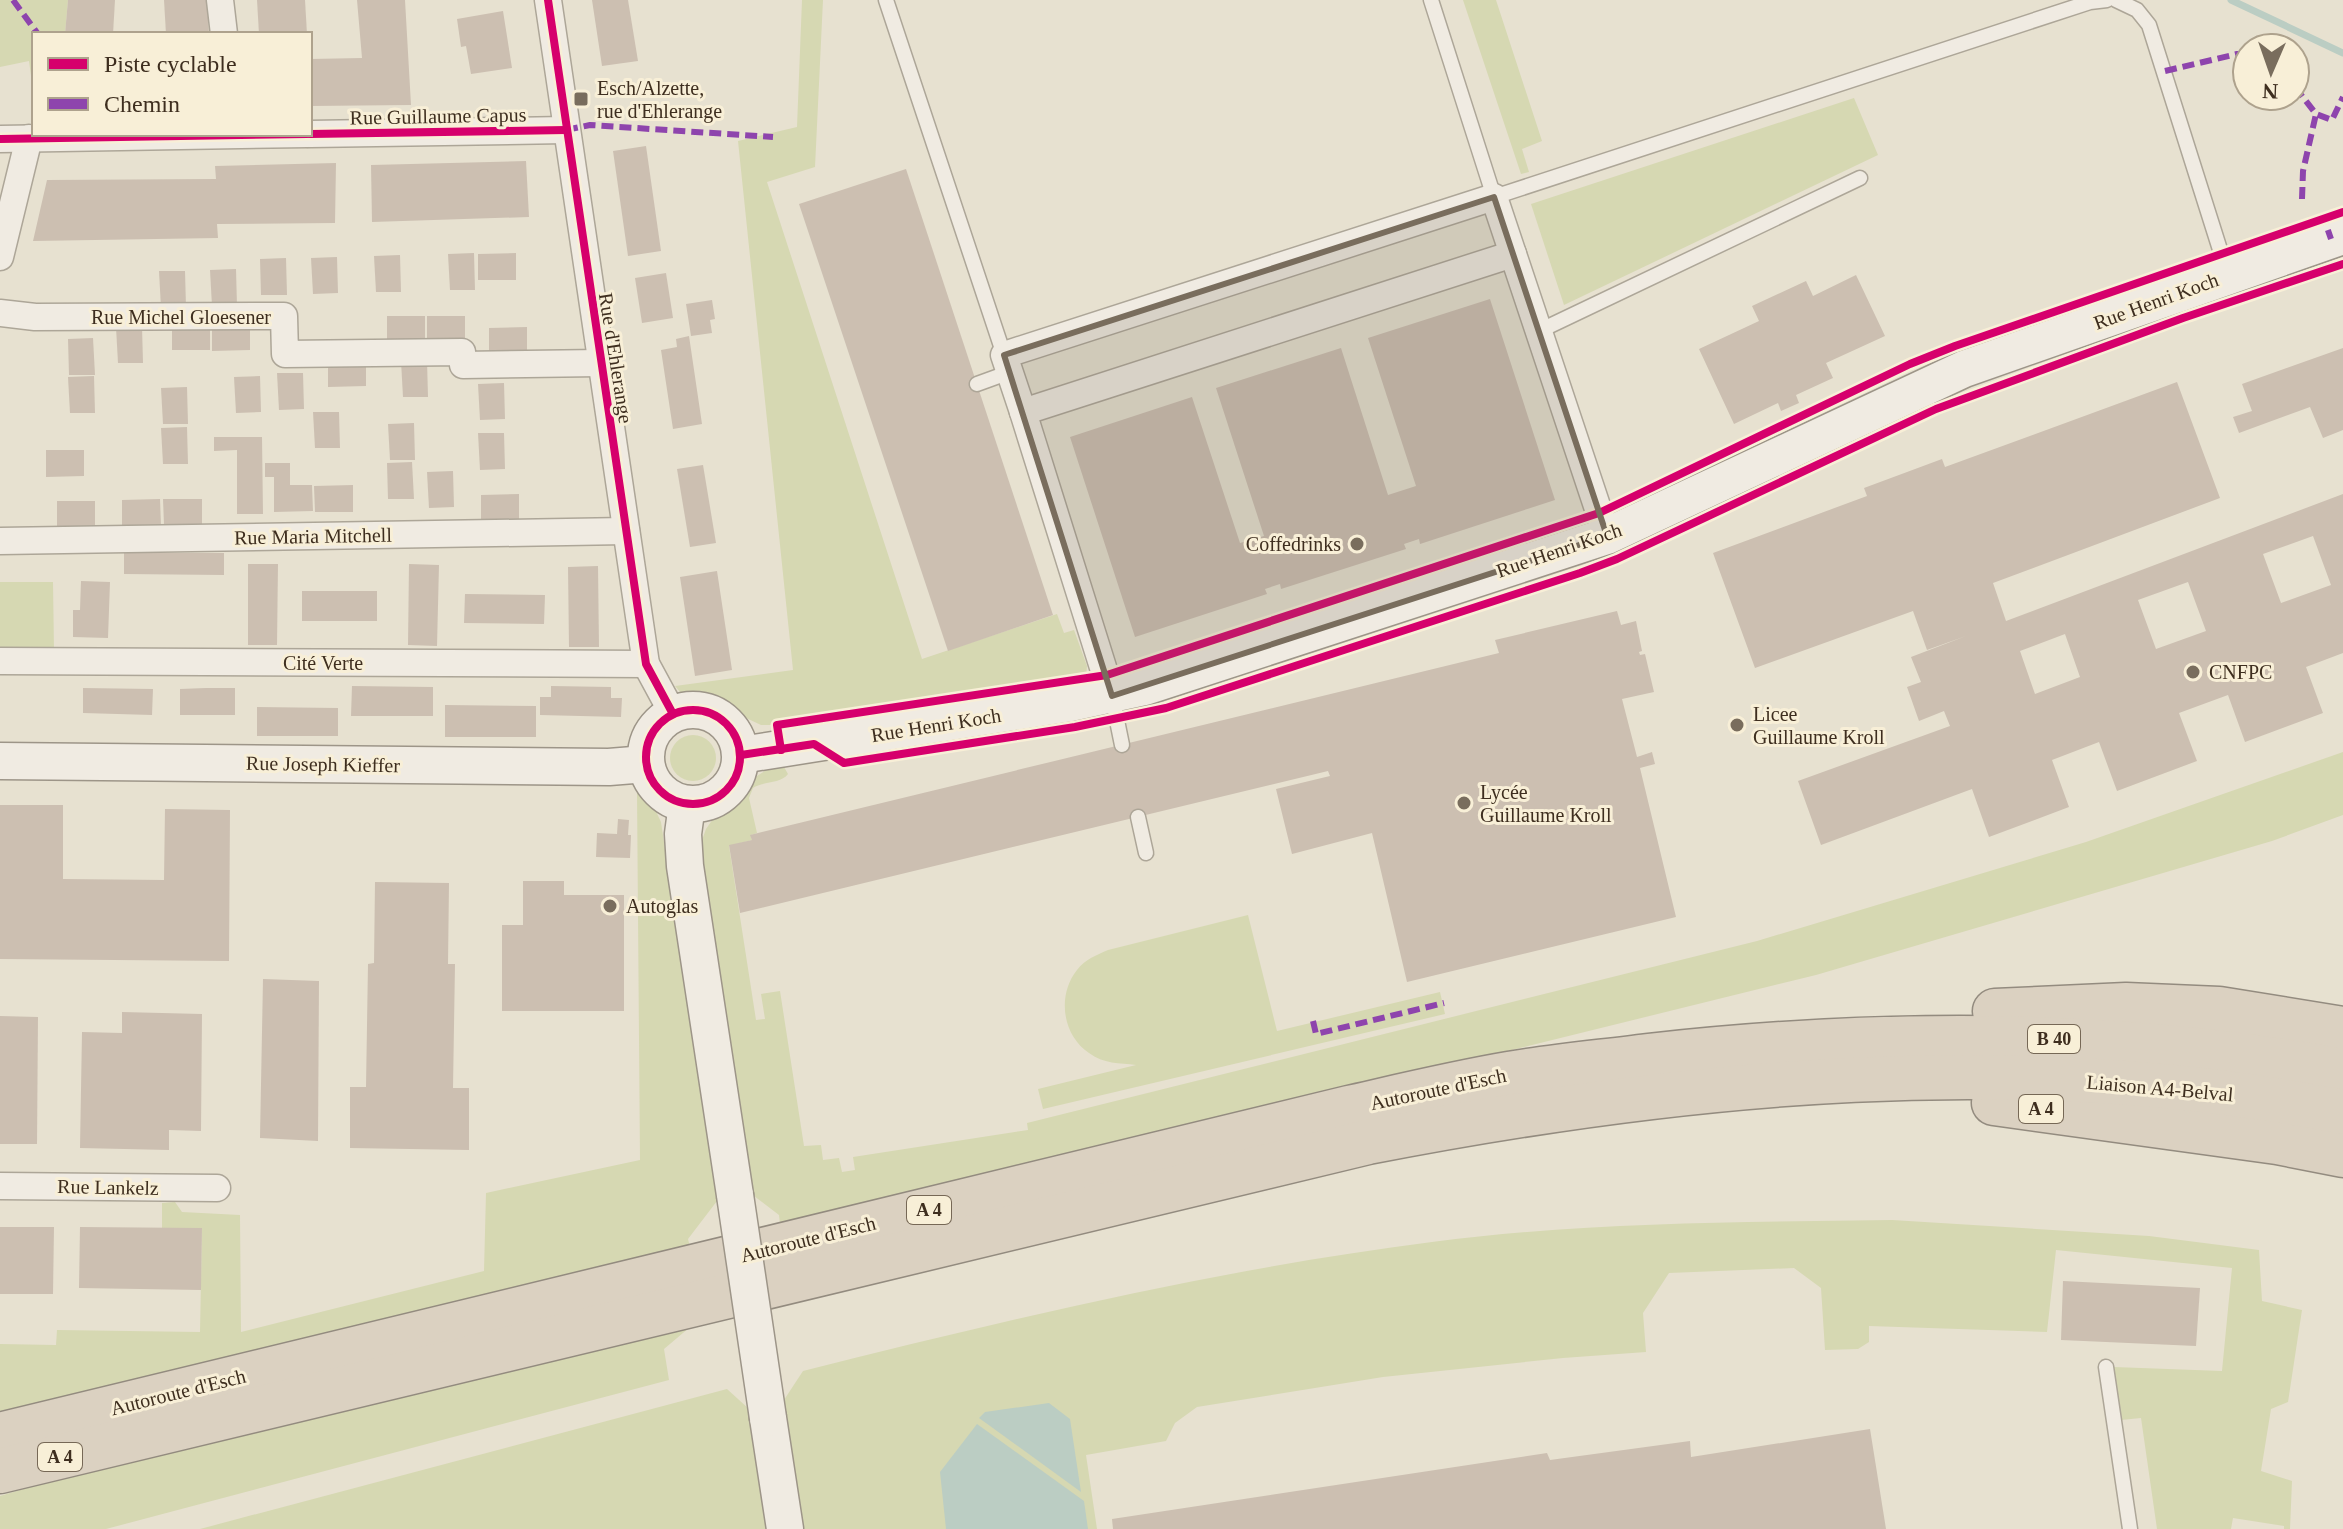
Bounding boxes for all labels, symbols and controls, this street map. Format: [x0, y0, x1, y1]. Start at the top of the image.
legend [32, 32, 312, 136]
north arrow [2231, 32, 2311, 112]
text: Piste cyclable [104, 51, 237, 77]
place label: Esch/Alzette, rue d'Ehlerange [597, 77, 722, 123]
text: N [2262, 79, 2279, 104]
marker: Esch/Alzette, rue d'Ehlerange [572, 90, 590, 108]
text: Chemin [104, 91, 180, 117]
street label: Rue Guillaume Capus [350, 103, 527, 130]
street label: Rue Henri Koch [2091, 268, 2221, 334]
street label: Rue d'Ehlerange [594, 291, 637, 425]
street label: Rue Michel Gloesener [91, 306, 271, 328]
street label: Rue Henri Koch [1493, 518, 1625, 582]
street label: Rue Maria Mitchell [234, 524, 392, 548]
place label: Coffedrinks [1246, 533, 1341, 555]
marker: Coffedrinks [1348, 535, 1366, 553]
street label: Cité Verte [283, 652, 363, 674]
place label: CNFPC [2209, 661, 2272, 683]
marker: CNFPC [2184, 663, 2202, 681]
place label: Licee Guillaume Kroll [1753, 703, 1885, 748]
street label: Rue Henri Koch [870, 704, 1002, 746]
marker: Licee Guillaume Kroll [1728, 716, 1746, 734]
street label: Rue Joseph Kieffer [246, 752, 401, 777]
place label: Lycée Guillaume Kroll [1480, 781, 1612, 826]
marker: Lycée Guillaume Kroll [1455, 794, 1473, 812]
place label: Autoglas [626, 895, 698, 918]
marker: Autoglas [601, 897, 619, 915]
road number: B 40 [2028, 1025, 2080, 1053]
street label: Autoroute d'Esch [1368, 1064, 1508, 1114]
street label: Liaison A4-Belval [2086, 1071, 2235, 1105]
road number: A 4 [2019, 1095, 2063, 1123]
street label: Rue Lankelz [57, 1175, 159, 1199]
road number: A 4 [907, 1196, 951, 1224]
street label: Autoroute d'Esch [738, 1212, 878, 1266]
street label: Autoroute d'Esch [108, 1365, 248, 1419]
road number: A 4 [38, 1443, 82, 1471]

